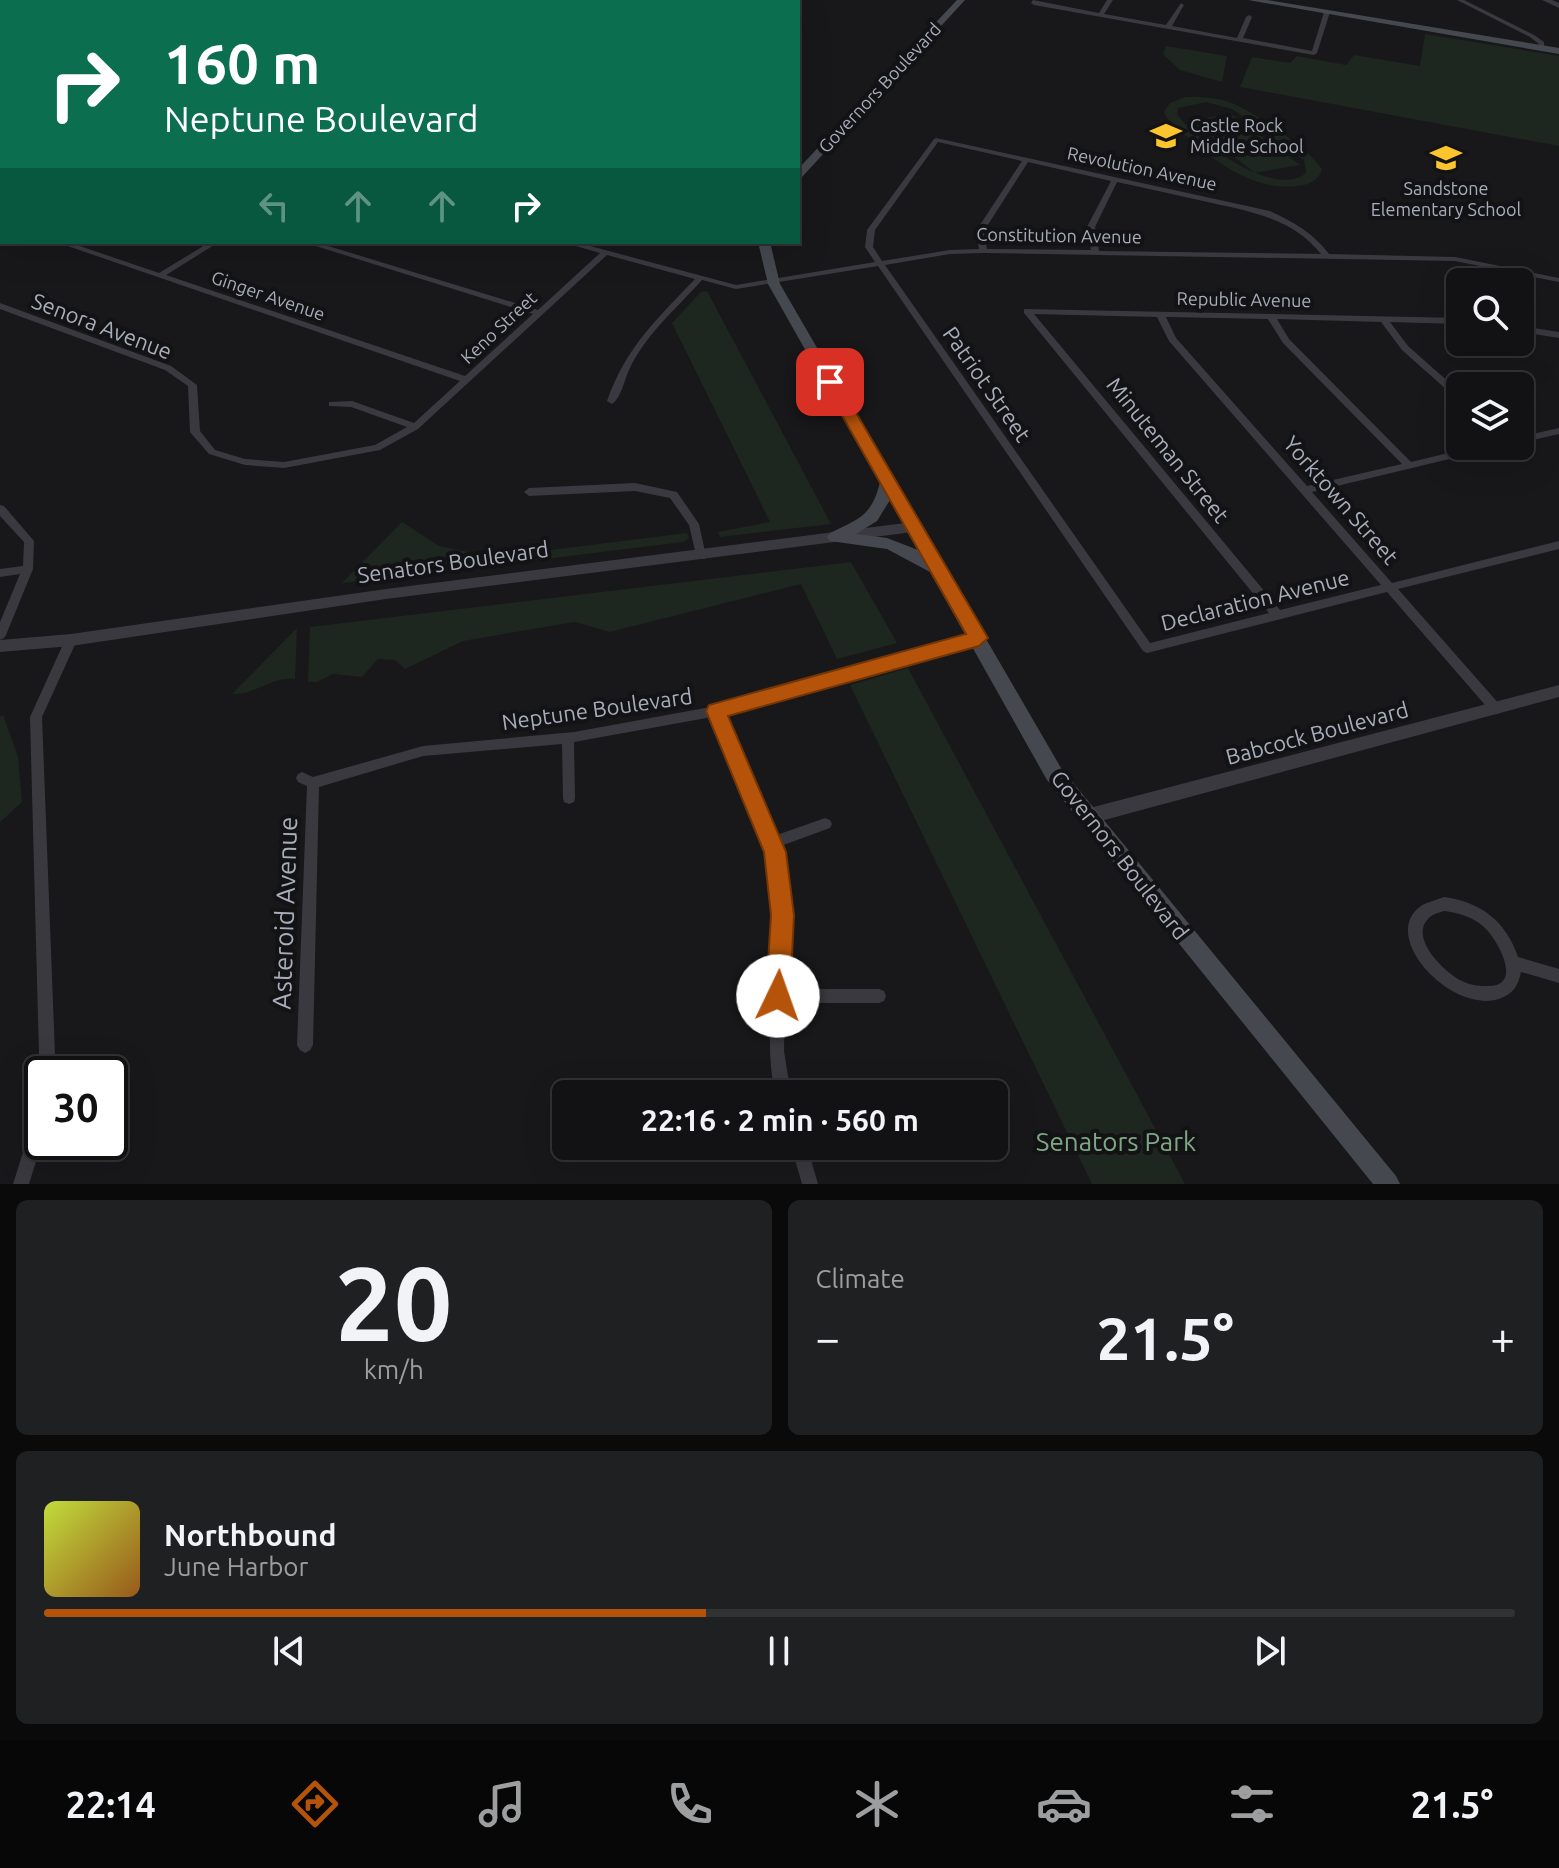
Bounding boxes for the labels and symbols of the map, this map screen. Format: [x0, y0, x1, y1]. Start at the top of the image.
street label: Governors Boulevard [814, 18, 944, 156]
place label: Castle Rock Middle School [1190, 115, 1304, 156]
school or university icon: Castle Rock Middle School [1149, 119, 1183, 153]
school or university icon: Sandstone Elementary School [1429, 141, 1463, 175]
street label: Revolution Avenue [1066, 142, 1219, 194]
place label: Sandstone Elementary School [1371, 178, 1522, 219]
street label: Constitution Avenue [976, 224, 1142, 246]
street label: Ginger Avenue [209, 266, 328, 324]
street label: Senora Avenue [29, 287, 176, 364]
street label: Keno Street [456, 287, 540, 367]
street label: Republic Avenue [1177, 288, 1312, 310]
street label: Patriot Street [939, 321, 1036, 446]
pin [796, 348, 864, 416]
street label: Minuteman Street [1102, 372, 1235, 528]
street label: Yorktown Street [1279, 430, 1404, 569]
street label: Senators Boulevard [356, 536, 550, 587]
street label: Declaration Avenue [1158, 564, 1352, 635]
street label: Neptune Boulevard [500, 683, 694, 734]
street label: Babcock Boulevard [1223, 696, 1411, 769]
street label: Governors Boulevard [1047, 765, 1194, 944]
street label: Asteroid Avenue [267, 816, 302, 1010]
position arrow [736, 954, 820, 1038]
speed limit sign: 30 [24, 1056, 128, 1160]
park label: Senators Park [1036, 1127, 1196, 1156]

